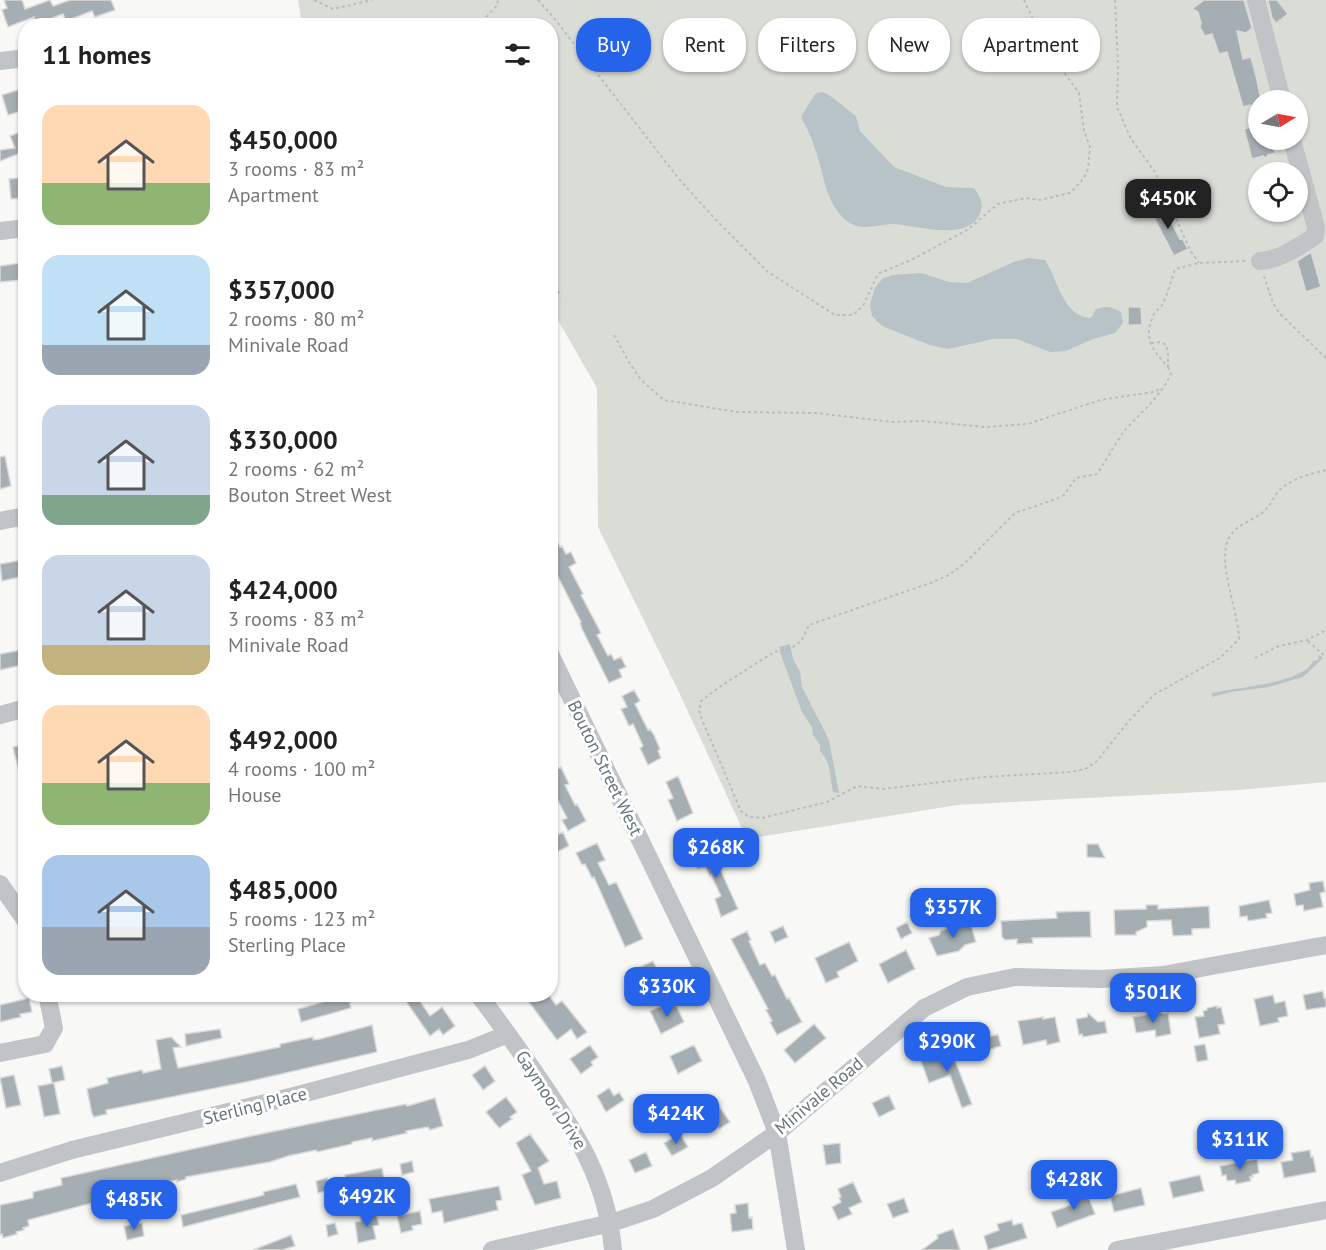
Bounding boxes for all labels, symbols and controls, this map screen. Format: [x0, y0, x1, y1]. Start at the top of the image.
chip: Buy [576, 18, 651, 72]
chip: Rent [663, 18, 746, 72]
chip: Filters [758, 18, 856, 72]
chip: New [868, 18, 950, 72]
chip: Apartment [962, 18, 1100, 72]
text: 11 homes [42, 38, 151, 71]
icon: filters [501, 38, 534, 71]
north arrow [1248, 90, 1308, 150]
map controls [1248, 90, 1308, 222]
text: $450,000 [228, 123, 338, 156]
icon: home [90, 129, 162, 201]
text: 3 rooms · 83 m² [228, 156, 364, 182]
button: locate [1248, 162, 1308, 222]
pin: $450K [1126, 179, 1210, 230]
text: Apartment [228, 182, 319, 208]
text: $450K [1139, 185, 1197, 211]
text: $357,000 [228, 273, 335, 306]
icon: home [90, 279, 162, 351]
text: 2 rooms · 80 m² [228, 306, 364, 332]
text: Minivale Road [228, 332, 349, 358]
text: $330,000 [228, 423, 338, 456]
icon: home [90, 429, 162, 501]
text: 2 rooms · 62 m² [228, 456, 364, 482]
text: Bouton Street West [228, 482, 392, 508]
text: $424,000 [228, 573, 338, 606]
icon: home [90, 579, 162, 651]
text: 3 rooms · 83 m² [228, 606, 364, 632]
text: Minivale Road [228, 632, 349, 658]
street label: Bouton Street West [563, 696, 648, 839]
text: $492,000 [228, 723, 338, 756]
icon: home [90, 729, 162, 801]
text: 4 rooms · 100 m² [228, 756, 375, 782]
text: House [228, 782, 282, 808]
pin: $268K [674, 828, 758, 879]
text: $268K [687, 834, 745, 860]
text: $485,000 [228, 873, 338, 906]
icon: home [90, 879, 162, 951]
pin: $357K [911, 888, 995, 939]
text: $357K [924, 894, 982, 920]
text: 5 rooms · 123 m² [228, 906, 375, 932]
text: Sterling Place [228, 932, 346, 958]
pin: $330K [625, 967, 709, 1018]
text: $330K [638, 973, 696, 999]
pin: $501K [1111, 973, 1195, 1024]
text: $501K [1124, 979, 1182, 1005]
pin: $290K [905, 1022, 989, 1073]
text: $290K [918, 1028, 976, 1054]
street label: Gaymoor Drive [511, 1046, 592, 1154]
street label: Minivale Road [770, 1052, 868, 1139]
street label: Sterling Place [201, 1082, 309, 1130]
pin: $424K [634, 1094, 718, 1145]
text: $424K [647, 1100, 705, 1126]
pin: $311K [1198, 1120, 1282, 1171]
text: $311K [1211, 1126, 1269, 1152]
pin: $428K [1032, 1160, 1116, 1211]
text: $428K [1045, 1166, 1103, 1192]
pin: $492K [325, 1177, 409, 1228]
pin: $485K [92, 1180, 176, 1231]
text: $492K [338, 1183, 396, 1209]
text: $485K [105, 1186, 163, 1212]

